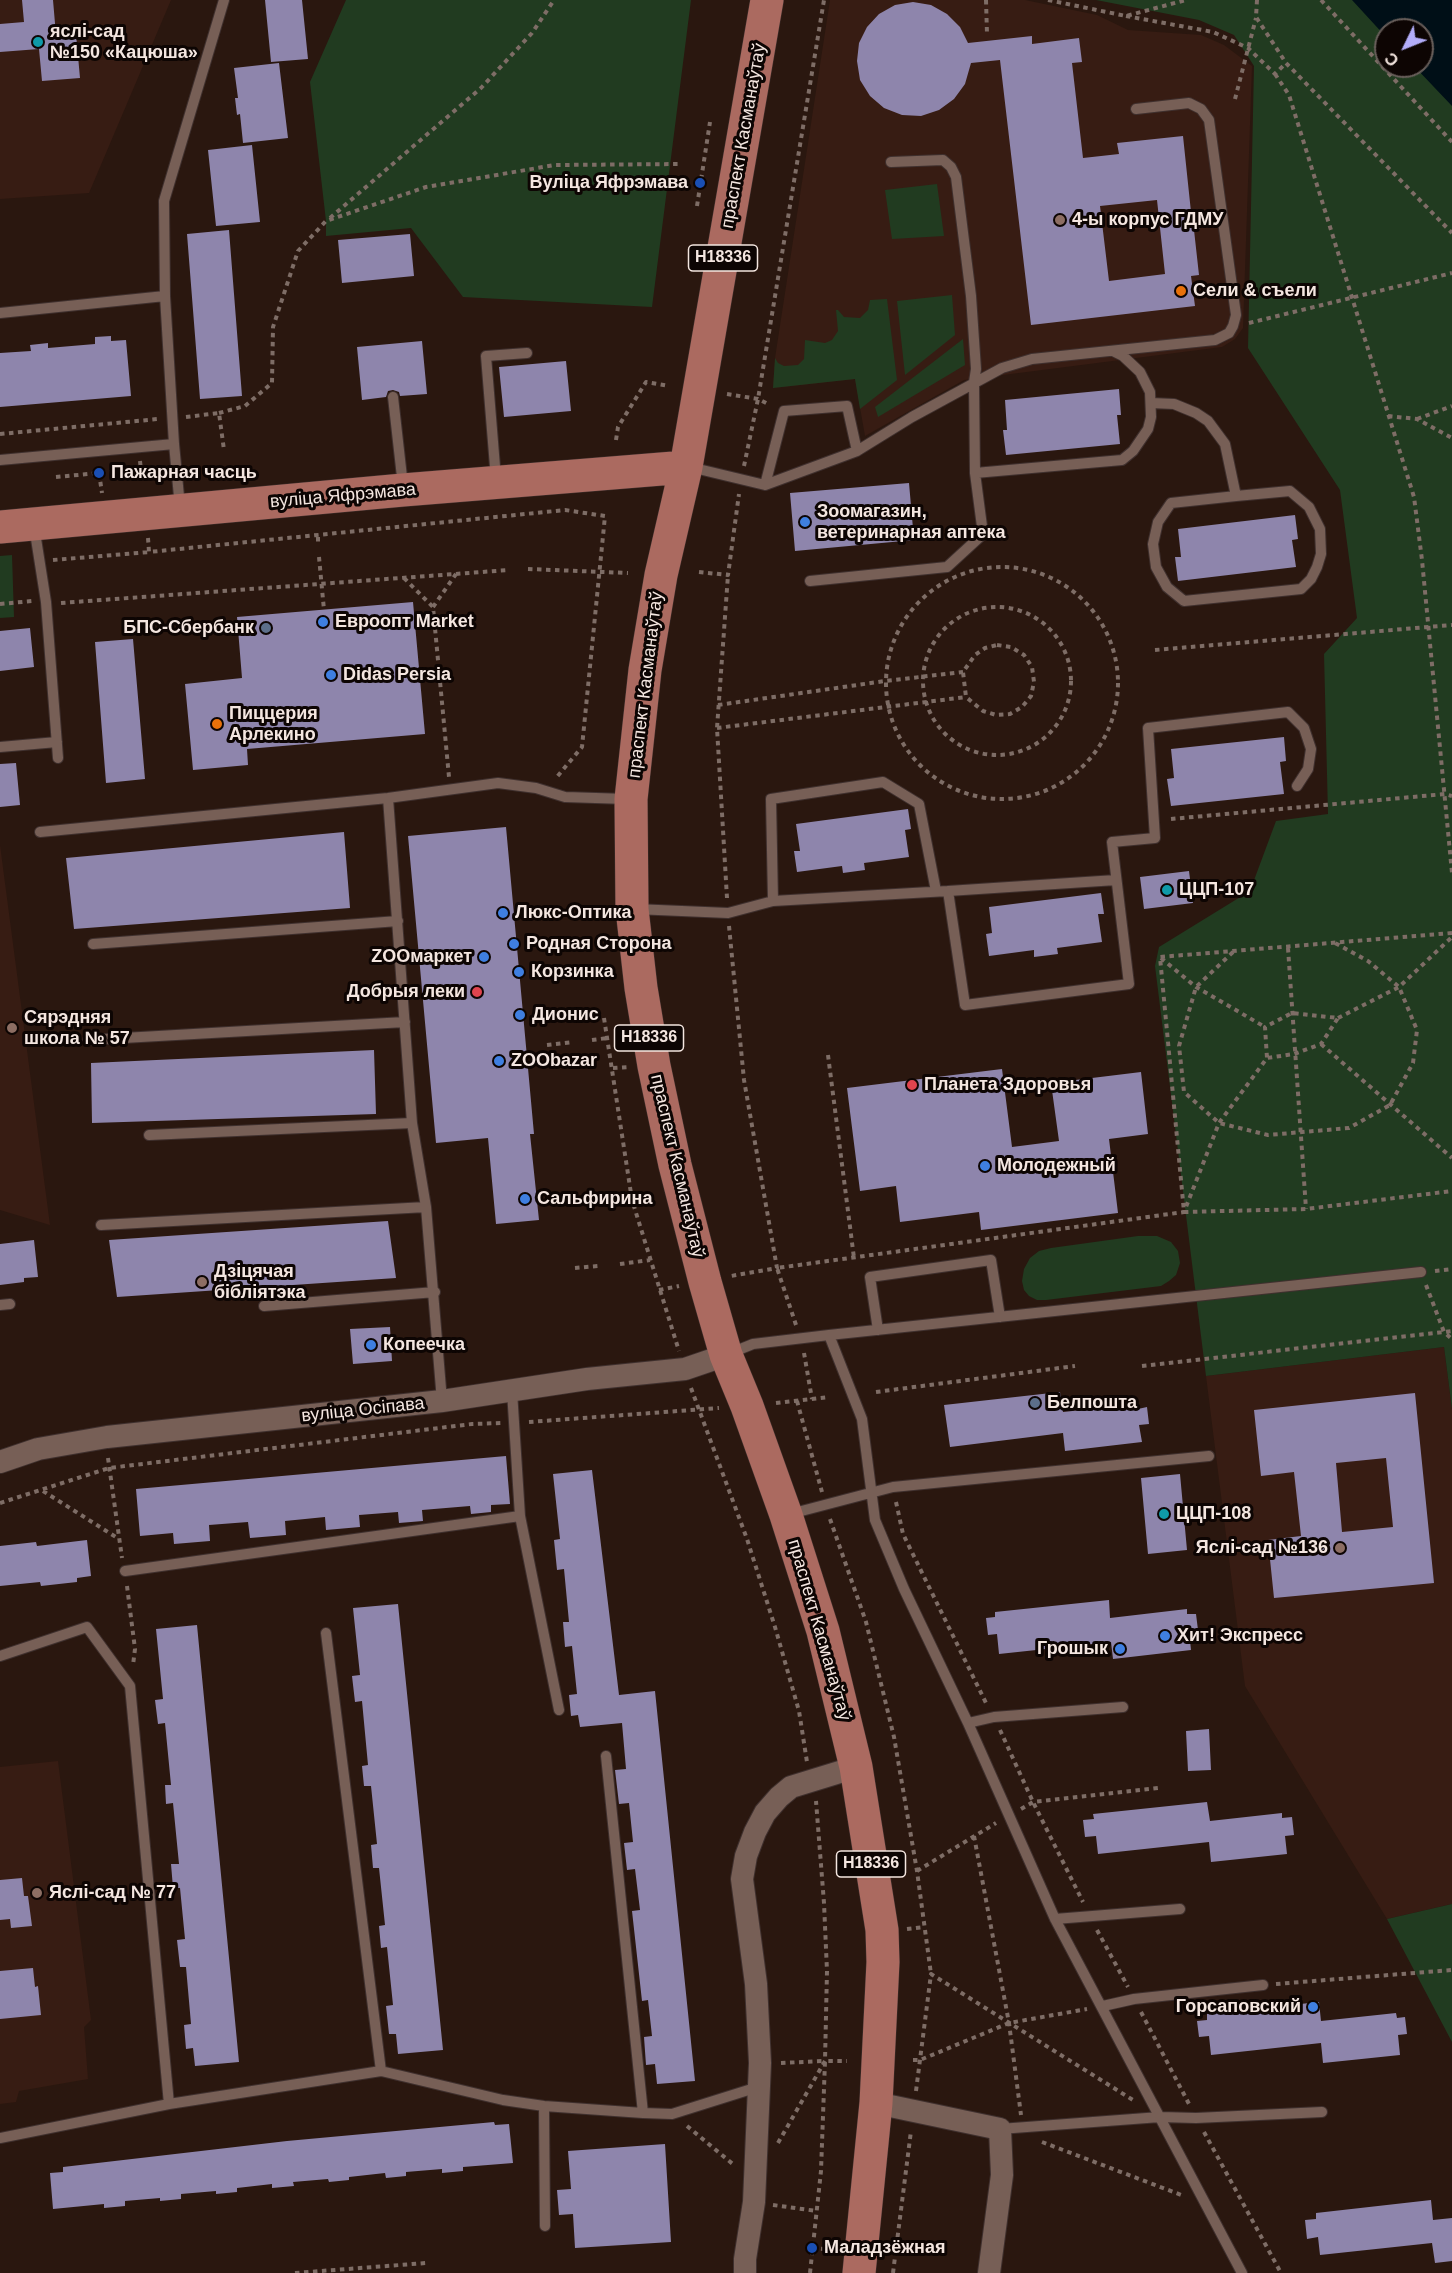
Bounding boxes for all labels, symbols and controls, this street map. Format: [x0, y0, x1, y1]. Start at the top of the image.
north arrow [1374, 18, 1434, 78]
place label: яслі-сад №150 «Кацюша» [50, 21, 198, 63]
marker: яслі-сад №150 «Кацюша» [31, 35, 45, 49]
street label: праспект Касманаўтаў [717, 42, 771, 230]
text: С [1382, 49, 1402, 69]
place label: Вуліца Яфрэмава [529, 172, 688, 194]
marker: Вуліца Яфрэмава [693, 176, 707, 190]
place label: 4-ы корпус ГДМУ [1072, 209, 1223, 231]
marker: 4-ы корпус ГДМУ [1053, 213, 1067, 227]
road number: Н18336 [688, 245, 758, 271]
place label: Сели & съели [1193, 280, 1317, 302]
marker: Сели & съели [1174, 284, 1188, 298]
place label: Пажарная часць [111, 462, 257, 484]
marker: Пажарная часць [92, 466, 106, 480]
street label: вуліца Яфрэмава [269, 479, 417, 513]
place label: Зоомагазин, ветеринарная аптека [817, 501, 1005, 544]
marker: Зоомагазин, ветеринарная аптека [798, 515, 812, 529]
street label: праспект Касманаўтаў [624, 591, 668, 779]
place label: Евроопт Market [335, 611, 474, 633]
marker: Евроопт Market [316, 615, 330, 629]
place label: БПС-Сбербанк [123, 617, 254, 639]
marker: БПС-Сбербанк [259, 621, 273, 635]
place label: Didas Persia [343, 664, 451, 686]
marker: Didas Persia [324, 668, 338, 682]
place label: Пиццерия Арлекино [229, 703, 318, 746]
marker: Пиццерия Арлекино [210, 717, 224, 731]
place label: ЦЦП-107 [1179, 879, 1254, 901]
marker: ЦЦП-107 [1160, 883, 1174, 897]
place label: Люкс-Оптика [515, 902, 632, 924]
marker: Люкс-Оптика [496, 906, 510, 920]
place label: Родная Сторона [526, 933, 672, 955]
marker: Родная Сторона [507, 937, 521, 951]
place label: ZOOмаркет [371, 946, 472, 968]
marker: ZOOмаркет [477, 950, 491, 964]
place label: Корзинка [531, 961, 614, 983]
marker: Корзинка [512, 965, 526, 979]
place label: Добрыя леки [347, 981, 465, 1003]
marker: Добрыя леки [470, 985, 484, 999]
place label: Дионис [532, 1004, 599, 1026]
place label: Сярэдняя школа № 57 [24, 1007, 130, 1050]
marker: Дионис [513, 1008, 527, 1022]
marker: Сярэдняя школа № 57 [5, 1021, 19, 1035]
road number: Н18336 [614, 1025, 684, 1051]
place label: ZOObazar [511, 1050, 597, 1072]
marker: ZOObazar [492, 1054, 506, 1068]
street label: праспект Касманаўтаў [645, 1072, 709, 1260]
place label: Планета Здоровья [924, 1074, 1091, 1096]
marker: Планета Здоровья [905, 1078, 919, 1092]
place label: Молодежный [997, 1155, 1116, 1177]
marker: Молодежный [978, 1159, 992, 1173]
place label: Сальфирина [537, 1188, 652, 1210]
marker: Сальфирина [518, 1192, 532, 1206]
place label: Дзіцячая бібліятэка [214, 1261, 306, 1304]
marker: Дзіцячая бібліятэка [195, 1275, 209, 1289]
place label: Копеечка [383, 1334, 465, 1356]
marker: Копеечка [364, 1338, 378, 1352]
place label: Белпошта [1047, 1392, 1137, 1414]
street label: вуліца Осіпава [300, 1393, 426, 1427]
marker: Белпошта [1028, 1396, 1042, 1410]
place label: ЦЦП-108 [1176, 1503, 1251, 1525]
marker: ЦЦП-108 [1157, 1507, 1171, 1521]
street label: праспект Касманаўтаў [783, 1537, 855, 1723]
place label: Яслі-сад №136 [1196, 1537, 1328, 1559]
marker: Яслі-сад №136 [1333, 1541, 1347, 1555]
place label: Хит! Экспресс [1177, 1625, 1303, 1647]
marker: Хит! Экспресс [1158, 1629, 1172, 1643]
place label: Грошык [1037, 1638, 1108, 1660]
marker: Грошык [1113, 1642, 1127, 1656]
road number: Н18336 [836, 1851, 906, 1877]
place label: Яслі-сад № 77 [49, 1882, 176, 1904]
marker: Яслі-сад № 77 [30, 1886, 44, 1900]
place label: Горсаповский [1176, 1996, 1301, 2018]
marker: Горсаповский [1306, 2000, 1320, 2014]
place label: Маладзёжная [824, 2237, 945, 2259]
marker: Маладзёжная [805, 2241, 819, 2255]

